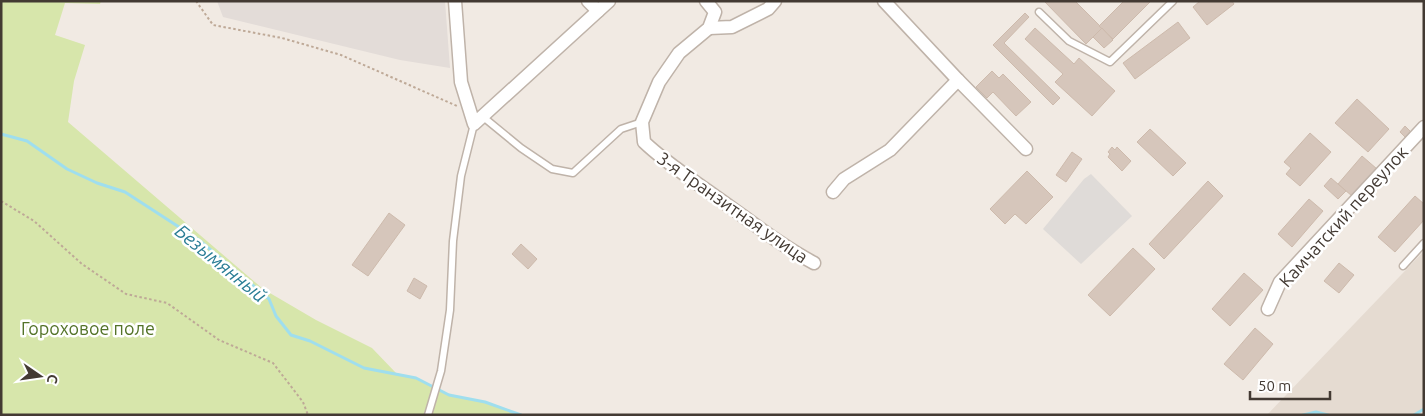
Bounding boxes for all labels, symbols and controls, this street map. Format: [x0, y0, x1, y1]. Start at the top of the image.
street label: Камчатский переулок [1275, 142, 1411, 290]
street label: 3-я Транзитная улица [654, 147, 812, 267]
water label: Безымянный [171, 220, 271, 306]
park label: Гороховое поле [21, 318, 155, 338]
north arrow [15, 351, 65, 401]
scale bar [1250, 368, 1330, 400]
text: С [44, 373, 61, 385]
text: 50 m [1258, 377, 1291, 394]

